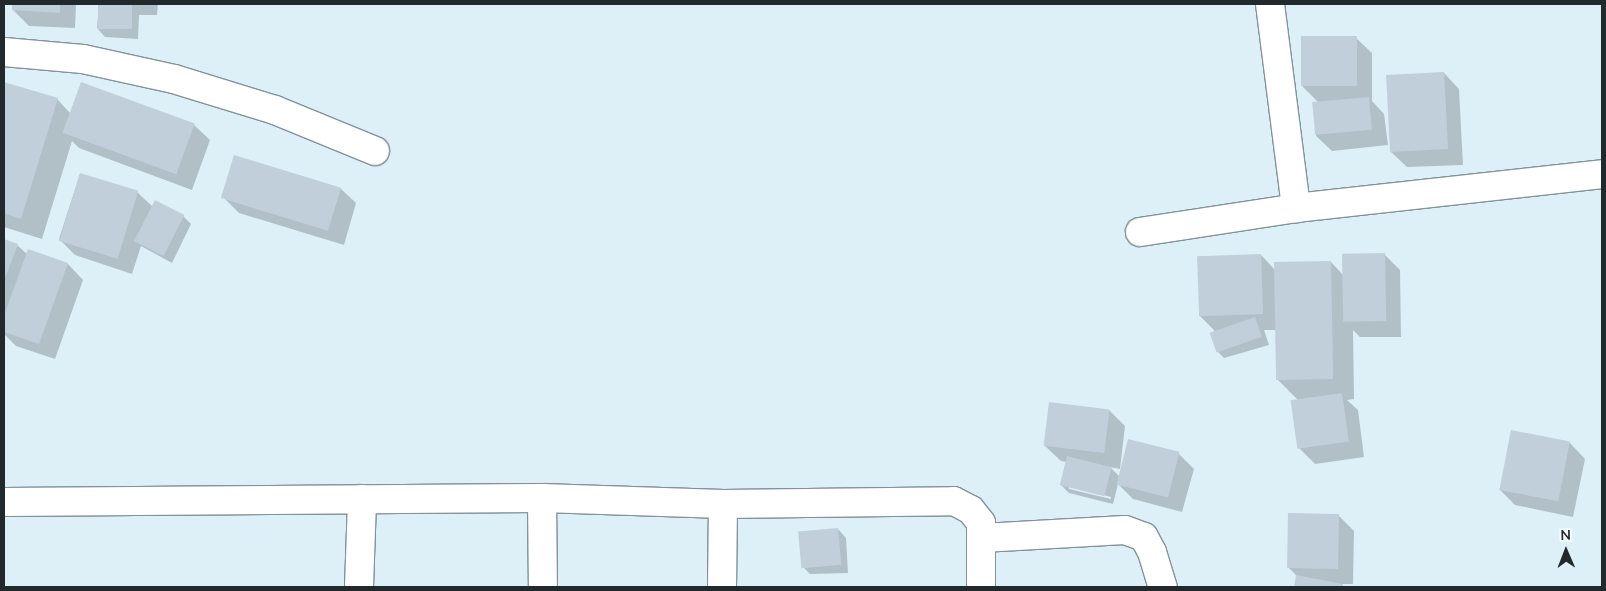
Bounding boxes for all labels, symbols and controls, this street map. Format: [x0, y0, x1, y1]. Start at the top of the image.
north arrow [1541, 526, 1591, 576]
text: N [1560, 526, 1571, 545]

